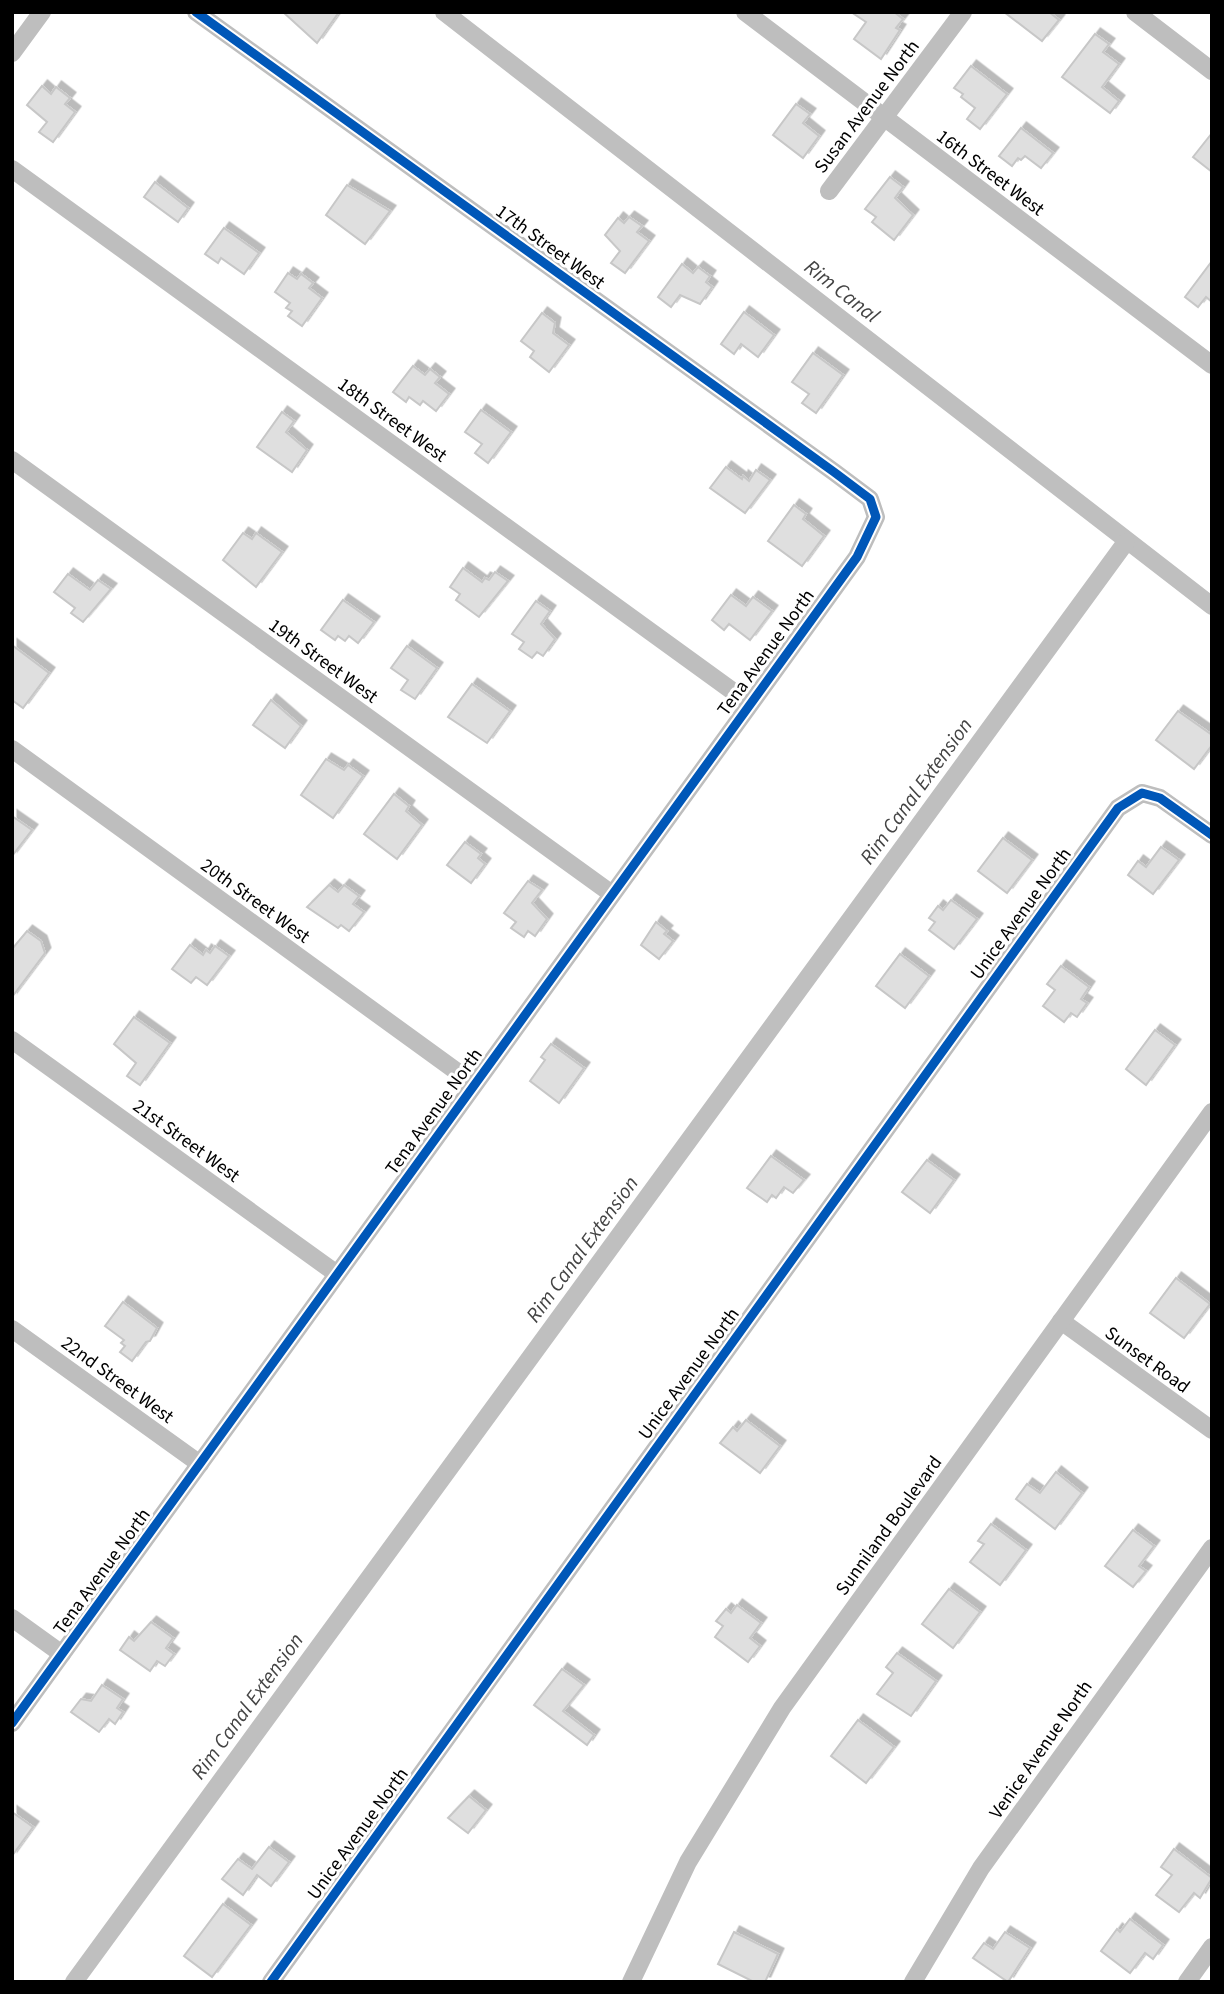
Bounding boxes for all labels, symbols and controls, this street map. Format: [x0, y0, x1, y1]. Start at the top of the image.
street label: Susan Avenue North [808, 35, 926, 179]
street label: 16th Street West [930, 124, 1050, 223]
street label: 17th Street West [490, 198, 611, 296]
water label: Rim Canal [798, 252, 886, 330]
street label: 18th Street West [332, 371, 453, 469]
street label: Tena Avenue North [711, 584, 821, 722]
street label: 19th Street West [263, 612, 384, 710]
water label: Rim Canal Extension [853, 712, 979, 870]
street label: Unice Avenue North [964, 842, 1078, 985]
street label: 20th Street West [195, 852, 316, 950]
street label: Tena Avenue North [379, 1043, 489, 1181]
street label: 21st Street West [127, 1093, 246, 1190]
water label: Rim Canal Extension [519, 1170, 645, 1328]
street label: Unice Avenue North [632, 1302, 746, 1445]
street label: Sunset Road [1099, 1320, 1195, 1400]
street label: 22nd Street West [55, 1330, 179, 1431]
street label: Sunniland Boulevard [829, 1451, 949, 1601]
street label: Tena Avenue North [47, 1503, 157, 1641]
water label: Rim Canal Extension [184, 1627, 310, 1785]
street label: Venice Avenue North [983, 1675, 1099, 1825]
street label: Unice Avenue North [301, 1762, 415, 1905]

